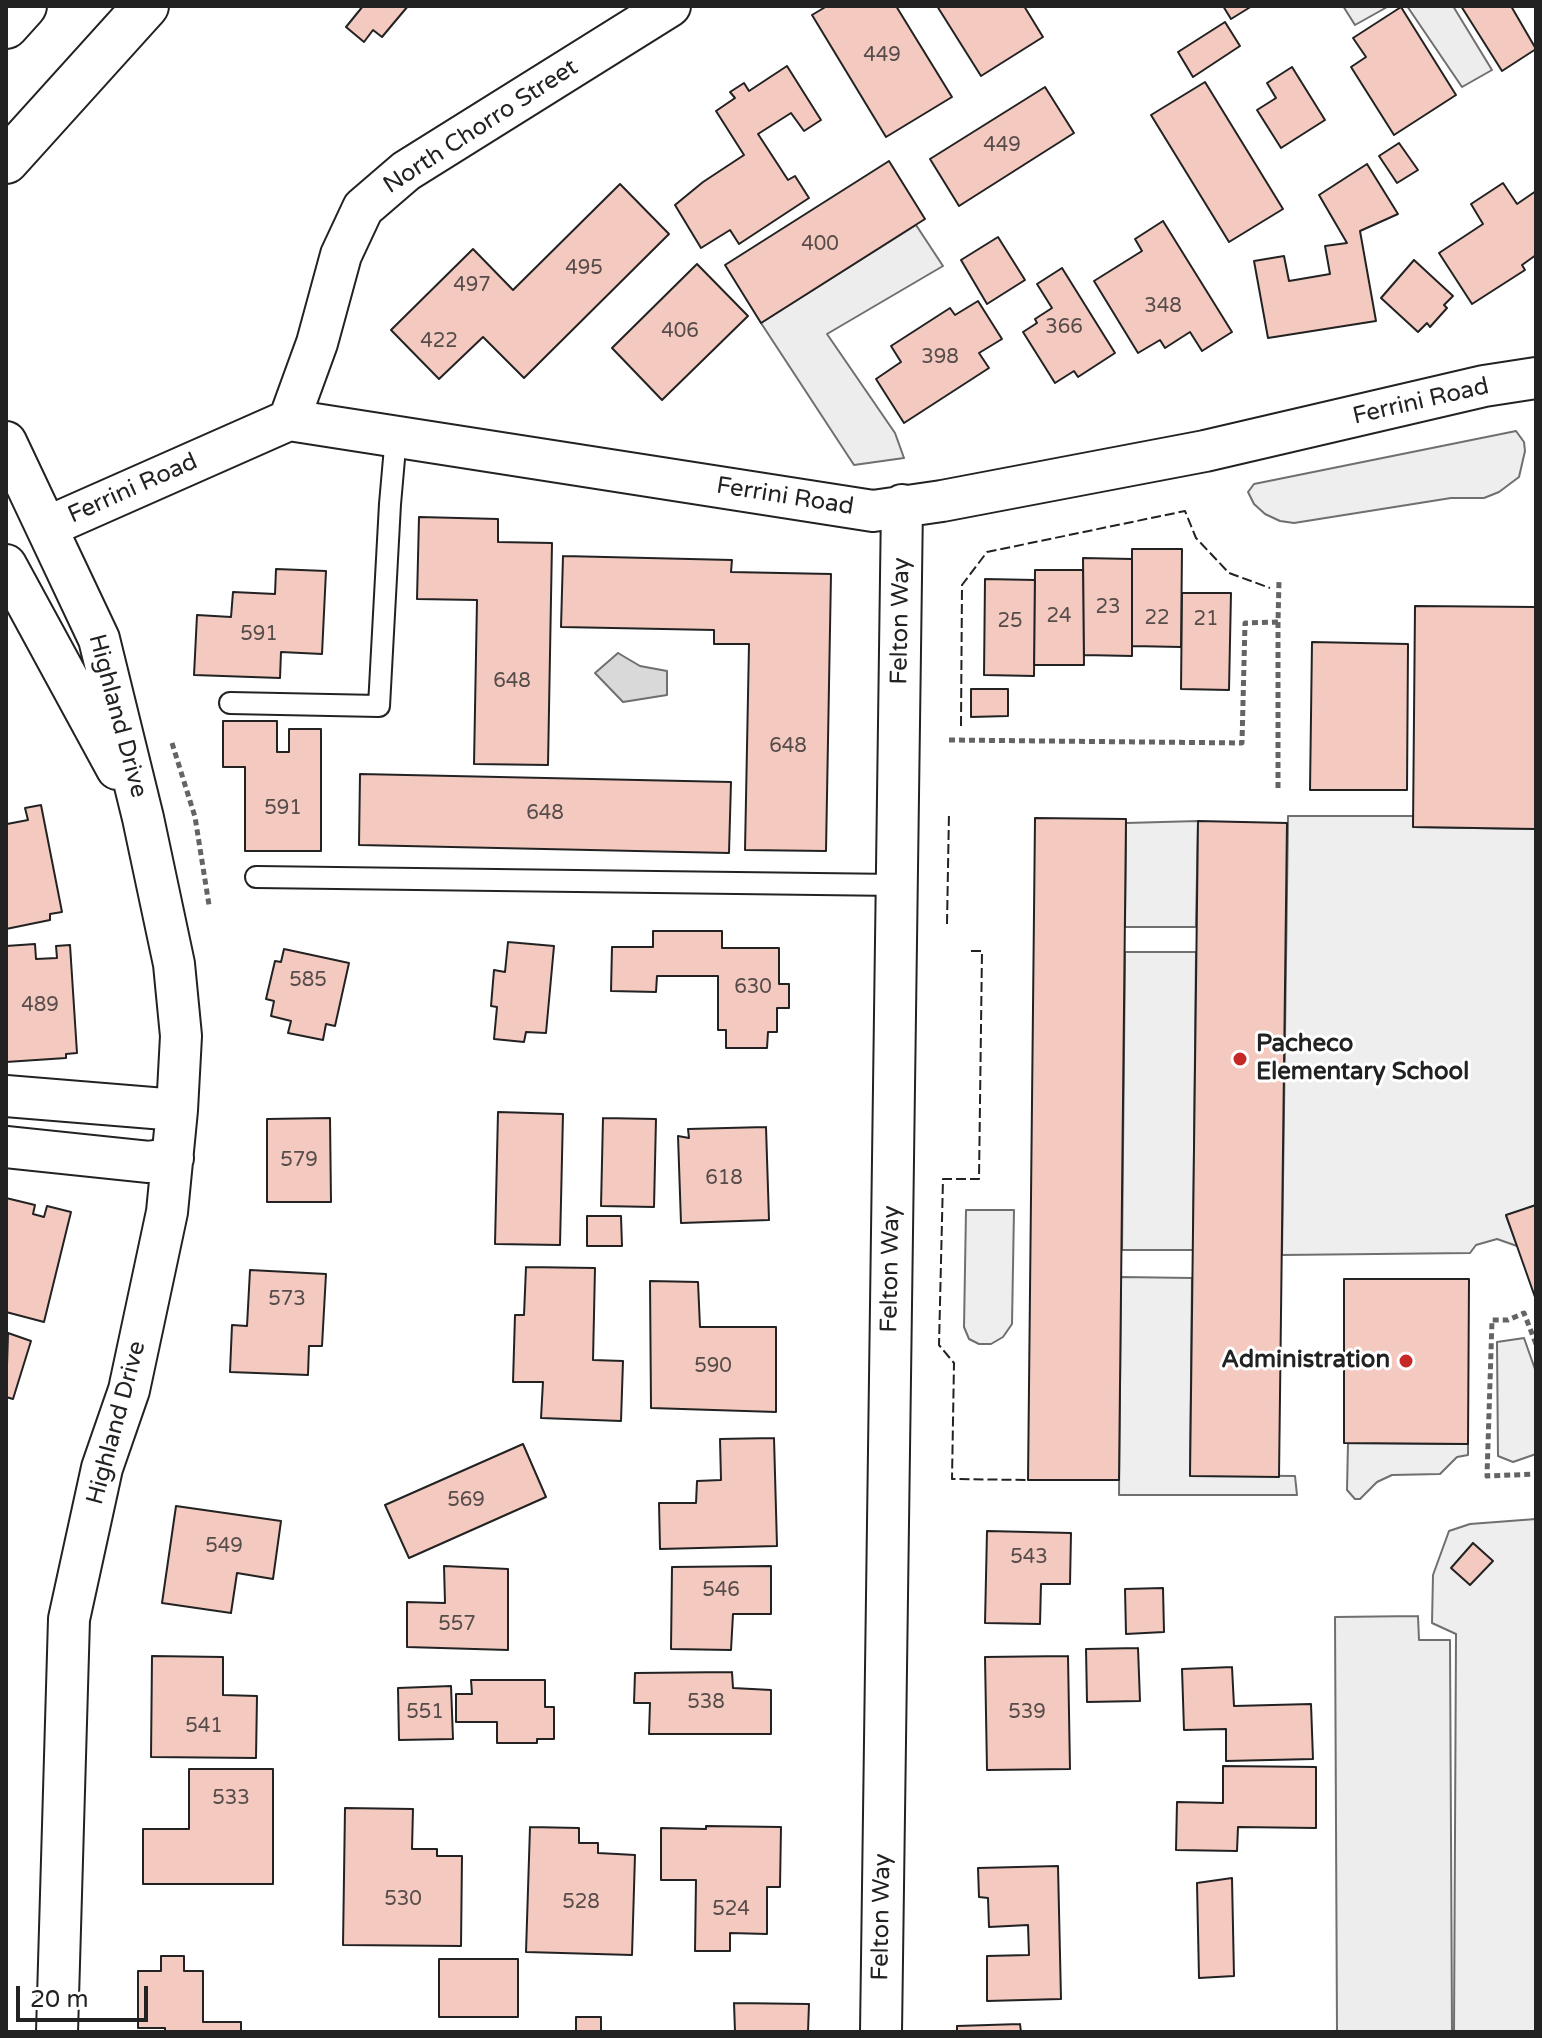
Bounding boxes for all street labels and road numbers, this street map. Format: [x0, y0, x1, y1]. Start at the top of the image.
street label: North Chorro Street [378, 53, 584, 201]
street label: Ferrini Road [1350, 372, 1492, 432]
street label: Ferrini Road [64, 448, 202, 530]
street label: Ferrini Road [714, 472, 856, 522]
street label: Felton Way [885, 557, 917, 685]
street label: Highland Drive [81, 631, 153, 801]
street label: Felton Way [875, 1205, 907, 1333]
street label: Highland Drive [81, 1338, 153, 1508]
street label: Felton Way [866, 1853, 898, 1981]

